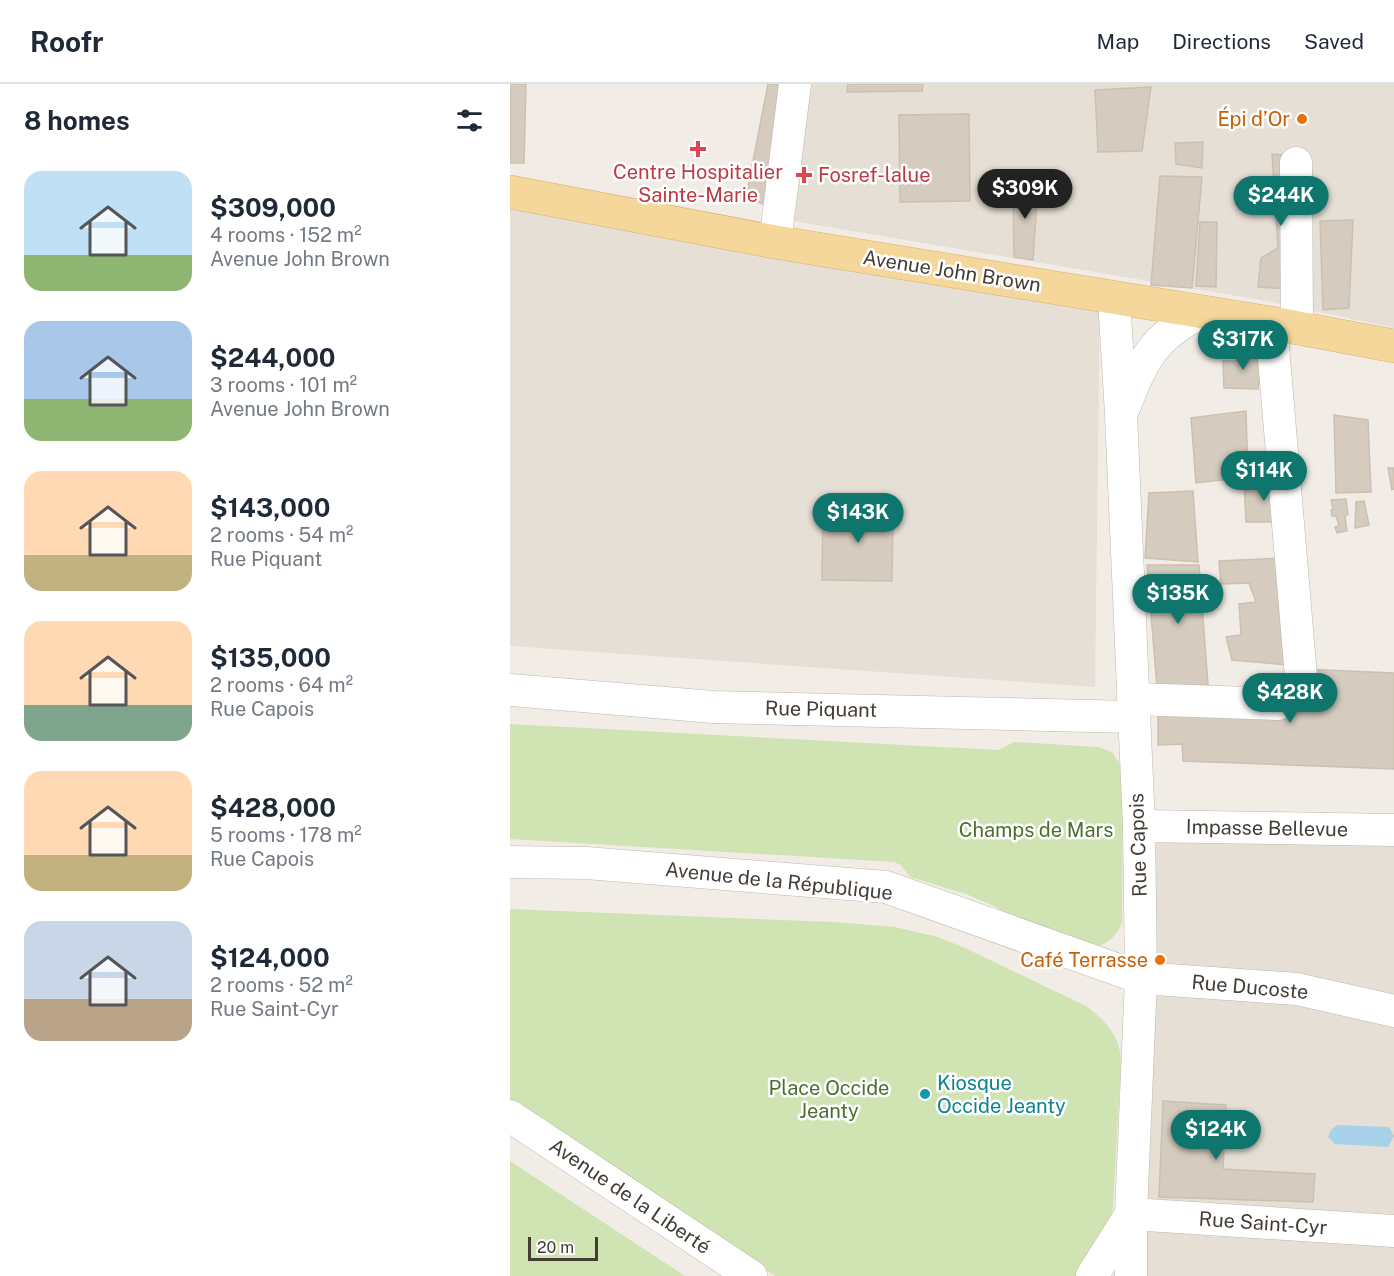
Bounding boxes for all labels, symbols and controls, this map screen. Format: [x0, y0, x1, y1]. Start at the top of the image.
text: Roofr [30, 25, 103, 58]
text: Map [1097, 29, 1139, 54]
text: Directions [1172, 29, 1271, 54]
text: Saved [1304, 29, 1364, 54]
icon: filters [453, 104, 486, 137]
text: 8 homes [24, 105, 130, 136]
place label: Épi d’Or [1217, 106, 1290, 131]
marker: Épi d’Or [1295, 112, 1309, 126]
marker: Centre Hospitalier Sainte-Marie [689, 140, 707, 158]
place label: Centre Hospitalier Sainte-Marie [613, 160, 783, 207]
place label: Fosref-lalue [818, 163, 931, 187]
marker: Fosref-lalue [795, 166, 813, 184]
pin: $309K [983, 169, 1067, 220]
text: $309K [991, 176, 1059, 200]
pin: $244K [1239, 176, 1323, 227]
text: $244K [1248, 183, 1314, 207]
text: $309,000 [210, 192, 336, 223]
icon: home [72, 195, 144, 267]
text: 4 rooms · 152 m² [210, 223, 362, 247]
street label: Avenue John Brown [861, 245, 1043, 297]
text: Avenue John Brown [210, 247, 390, 271]
pin: $317K [1201, 320, 1285, 371]
text: $317K [1212, 327, 1274, 351]
text: $244,000 [210, 342, 336, 373]
icon: home [72, 345, 144, 417]
text: 3 rooms · 101 m² [210, 373, 357, 397]
text: Avenue John Brown [210, 397, 390, 421]
pin: $114K [1222, 451, 1306, 502]
text: $114K [1235, 458, 1293, 482]
text: $143,000 [210, 492, 330, 523]
pin: $143K [816, 493, 900, 544]
icon: home [72, 495, 144, 567]
text: $143K [827, 500, 889, 524]
text: 2 rooms · 54 m² [210, 523, 353, 547]
text: Rue Piquant [210, 547, 322, 571]
pin: $135K [1136, 574, 1220, 625]
text: $135K [1146, 581, 1210, 605]
text: $135,000 [210, 642, 331, 673]
icon: home [72, 645, 144, 717]
text: 2 rooms · 64 m² [210, 673, 353, 697]
pin: $428K [1248, 673, 1332, 724]
text: $428K [1256, 680, 1324, 704]
street label: Rue Piquant [765, 696, 877, 722]
text: Rue Capois [210, 697, 314, 721]
text: $428,000 [210, 792, 336, 823]
street label: Rue Capois [1124, 793, 1152, 897]
icon: home [72, 795, 144, 867]
street label: Impasse Bellevue [1186, 815, 1348, 841]
park label: Champs de Mars [959, 818, 1113, 842]
text: 5 rooms · 178 m² [210, 823, 362, 847]
text: Rue Capois [210, 847, 314, 871]
street label: Avenue de la République [664, 857, 894, 905]
text: $124,000 [210, 942, 330, 973]
icon: home [72, 945, 144, 1017]
place label: Café Terrasse [1020, 948, 1148, 972]
marker: Café Terrasse [1153, 953, 1167, 967]
street label: Rue Ducoste [1191, 970, 1309, 1004]
text: 2 rooms · 52 m² [210, 973, 353, 997]
text: Rue Saint-Cyr [210, 997, 339, 1021]
place label: Kiosque Occide Jeanty [937, 1071, 1066, 1118]
park label: Place Occide Jeanty [769, 1076, 889, 1123]
marker: Kiosque Occide Jeanty [918, 1087, 932, 1101]
pin: $124K [1174, 1110, 1258, 1161]
text: $124K [1185, 1117, 1247, 1141]
street label: Avenue de la Liberté [545, 1133, 715, 1259]
street label: Rue Saint-Cyr [1198, 1207, 1328, 1239]
scale bar [528, 1234, 598, 1262]
text: 20 m [537, 1238, 574, 1257]

